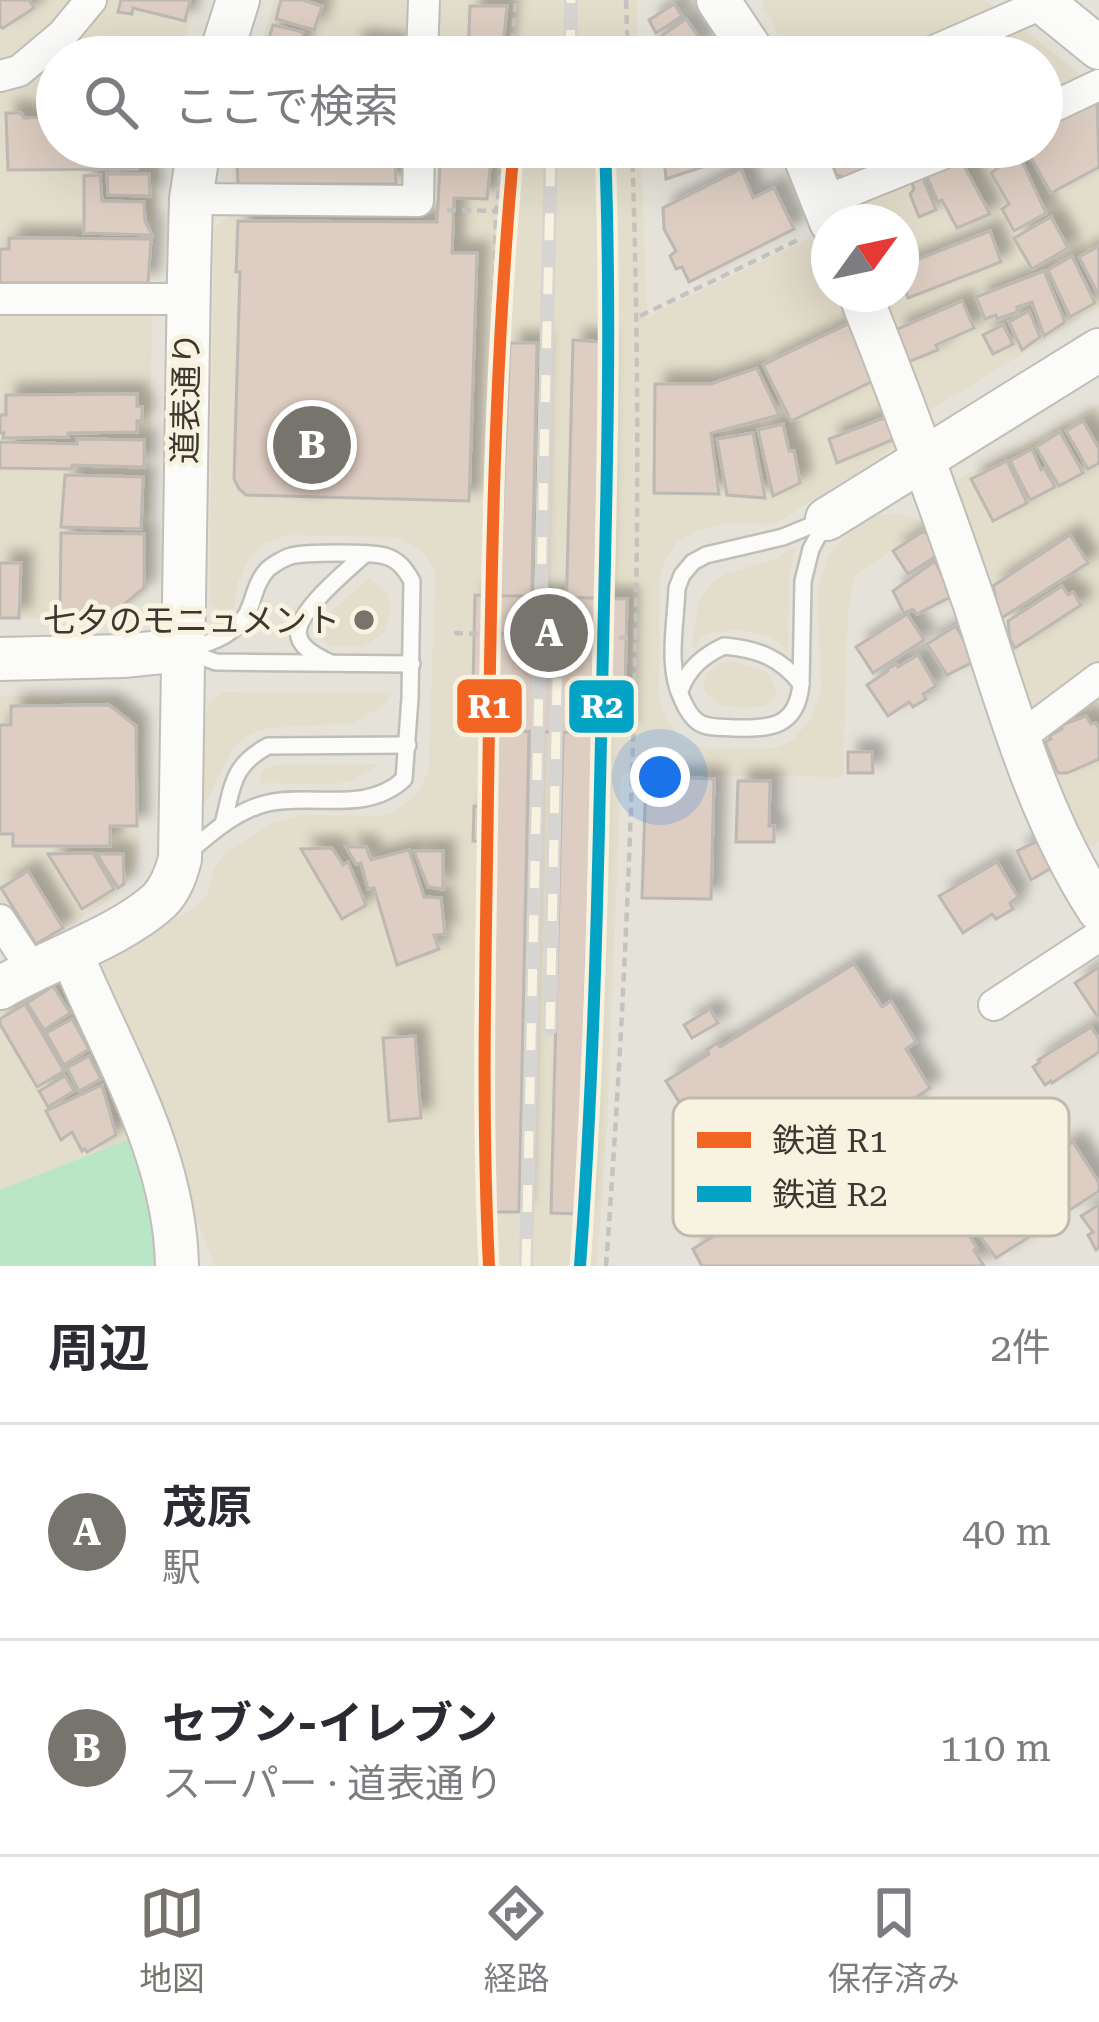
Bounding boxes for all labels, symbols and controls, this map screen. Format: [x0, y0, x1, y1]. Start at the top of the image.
search box [36, 36, 1063, 168]
icon: search [78, 69, 144, 135]
text: ここで検索 [174, 80, 399, 133]
north arrow [811, 204, 919, 312]
street label: 道表通り [165, 332, 207, 464]
pin: B [273, 400, 351, 490]
pin: A [510, 588, 588, 678]
place label: 七夕のモニュメント [43, 601, 340, 640]
marker: 七夕のモニュメント [351, 607, 377, 633]
line badge: R1 [455, 677, 524, 735]
line badge: R2 [567, 678, 636, 735]
text: R1 [468, 687, 511, 726]
text: R2 [581, 687, 624, 726]
your location [630, 747, 690, 807]
legend [673, 1098, 1069, 1236]
text: 鉄道 R1 [772, 1121, 888, 1160]
text: 鉄道 R2 [772, 1175, 888, 1214]
text: 周辺 [48, 1319, 150, 1378]
text: 2件 [990, 1325, 1051, 1371]
text: 茂原 [162, 1481, 252, 1534]
text: A [73, 1509, 101, 1555]
text: 40 m [962, 1509, 1051, 1555]
text: 駅 [162, 1545, 201, 1591]
text: セブン-イレブン [162, 1697, 498, 1750]
text: B [73, 1725, 101, 1771]
text: 110 m [940, 1725, 1051, 1771]
text: スーパー · 道表通り [162, 1761, 503, 1807]
tab: 地図 [139, 1880, 205, 2000]
tab: 経路 [483, 1880, 549, 2000]
tab: 保存済み [828, 1880, 960, 2000]

